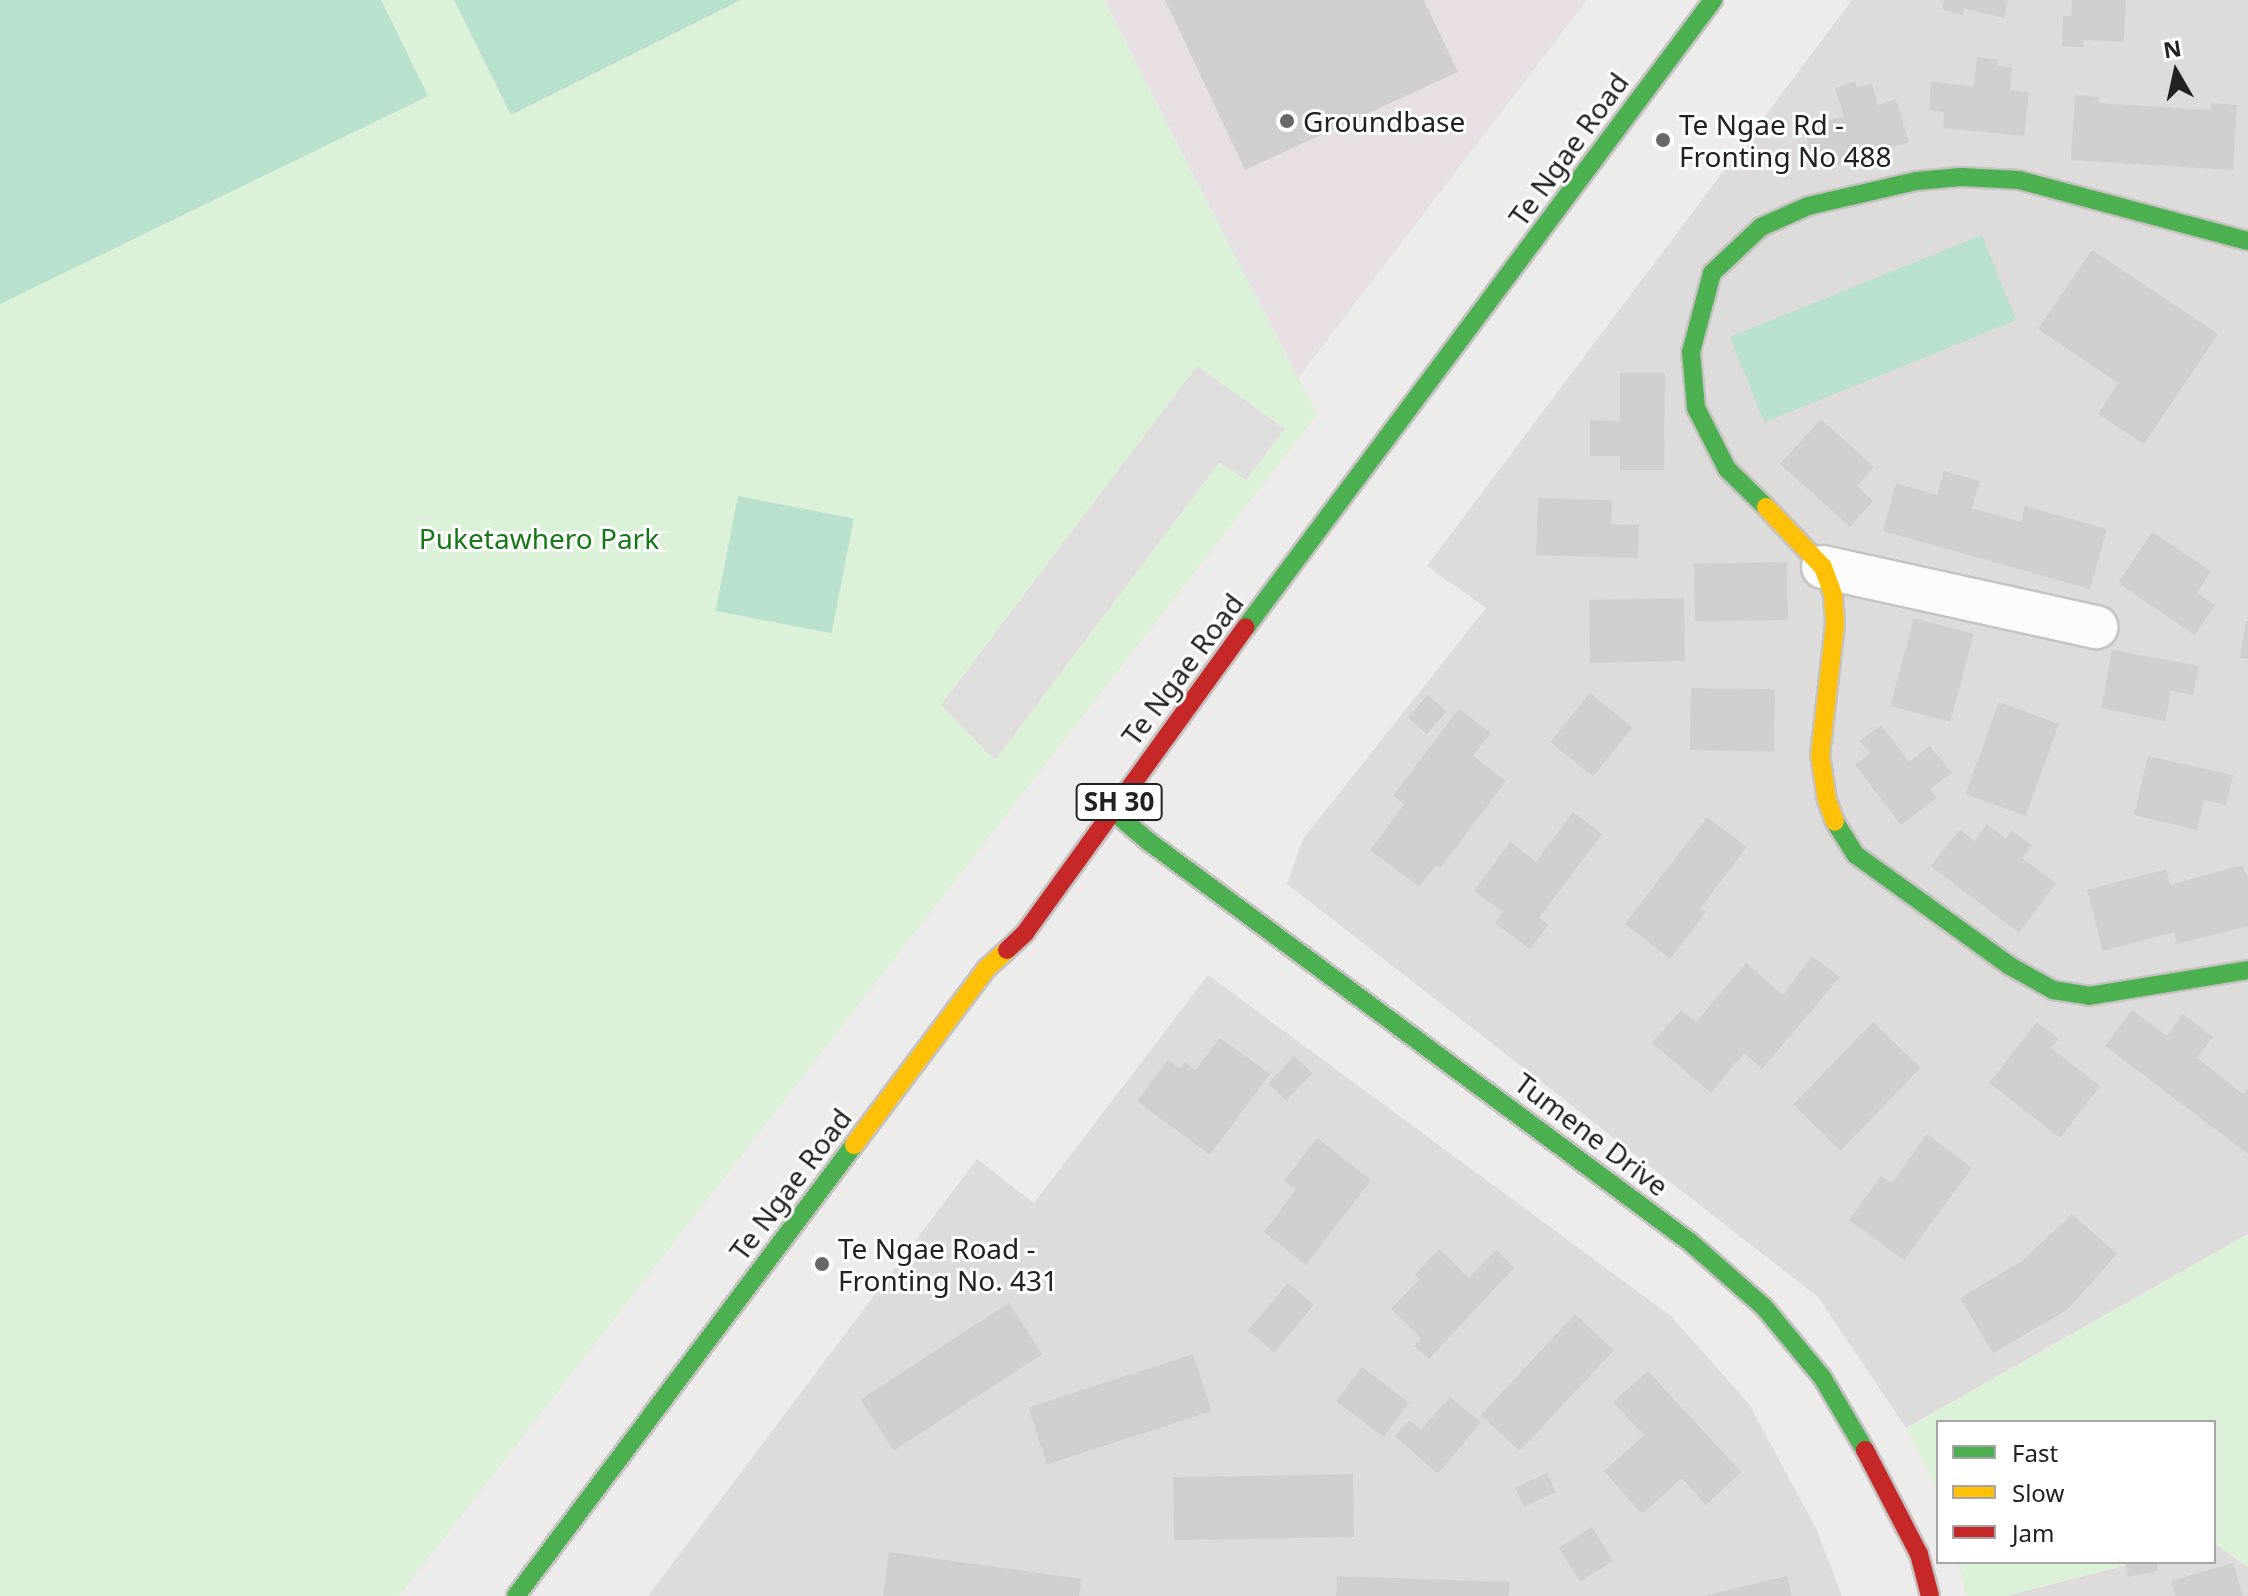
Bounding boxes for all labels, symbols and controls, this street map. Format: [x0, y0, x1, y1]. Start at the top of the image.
north arrow [2136, 32, 2216, 112]
text: N [2161, 32, 2183, 65]
street label: Te Ngae Road [1501, 66, 1635, 232]
place label: Groundbase [1303, 104, 1465, 138]
place label: Te Ngae Rd - Fronting No 488 [1679, 107, 1891, 173]
marker: Groundbase [1278, 112, 1296, 130]
marker: Te Ngae Rd - Fronting No 488 [1654, 131, 1672, 149]
park label: Puketawhero Park [419, 521, 659, 555]
street label: Te Ngae Road [1114, 587, 1250, 751]
road number: SH 30 [1075, 780, 1163, 824]
street label: Tumene Drive [1509, 1065, 1675, 1203]
street label: Te Ngae Road [722, 1102, 858, 1266]
place label: Te Ngae Road - Fronting No. 431 [838, 1231, 1058, 1297]
marker: Te Ngae Road - Fronting No. 431 [813, 1255, 831, 1273]
legend [1936, 1420, 2216, 1564]
text: Fast [2012, 1436, 2058, 1469]
text: Slow [2012, 1476, 2064, 1509]
text: Jam [2012, 1516, 2054, 1549]

